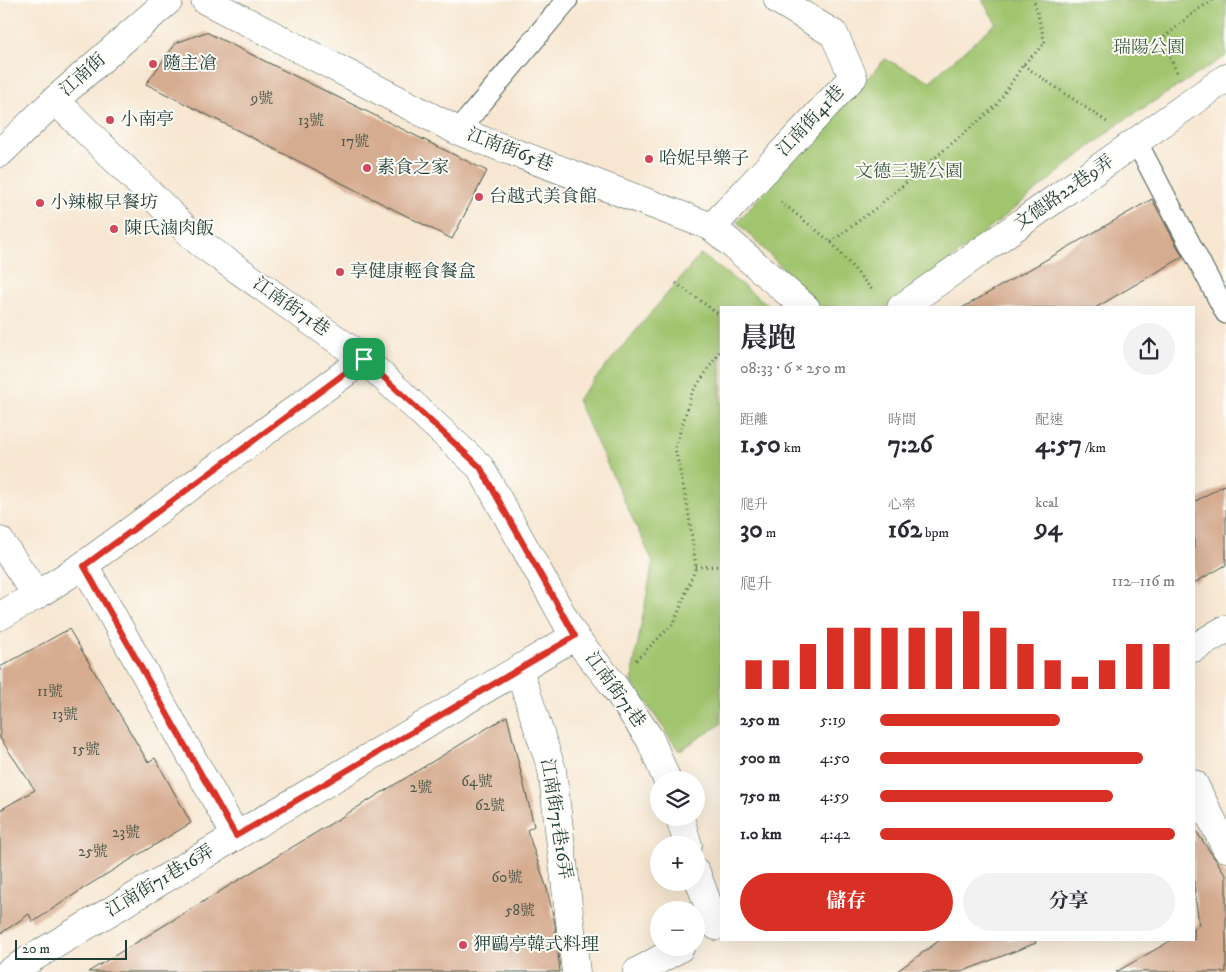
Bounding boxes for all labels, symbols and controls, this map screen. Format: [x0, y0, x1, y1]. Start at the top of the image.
park label: 瑞陽公園 [1113, 37, 1185, 59]
street label: 江南街 [56, 49, 110, 101]
place label: 隨主凔 [163, 53, 217, 75]
marker: 隨主凔 [147, 58, 159, 70]
street label: 江南街41巷 [773, 81, 849, 161]
house number: 9號 [250, 89, 273, 108]
place label: 小南亭 [120, 109, 174, 131]
house number: 13號 [298, 111, 324, 130]
marker: 小南亭 [104, 114, 116, 126]
street label: 江南街65巷 [464, 124, 556, 176]
house number: 17號 [341, 132, 369, 151]
place label: 哈妮早樂子 [659, 148, 749, 170]
street label: 文德路22巷9弄 [1010, 151, 1118, 235]
marker: 哈妮早樂子 [643, 153, 655, 165]
place label: 素食之家 [377, 157, 449, 179]
park label: 文德三號公園 [855, 161, 963, 183]
marker: 素食之家 [361, 162, 373, 174]
place label: 台越式美食館 [489, 186, 597, 208]
marker: 台越式美食館 [473, 191, 485, 203]
place label: 小辣椒早餐坊 [50, 192, 158, 214]
marker: 小辣椒早餐坊 [34, 197, 46, 209]
place label: 陳氏滷肉飯 [124, 218, 214, 240]
marker: 陳氏滷肉飯 [108, 223, 120, 235]
place label: 享健康輕食餐盒 [350, 261, 476, 283]
marker: 享健康輕食餐盒 [334, 266, 346, 278]
street label: 江南街71巷 [249, 273, 333, 341]
text: 晨跑 [740, 321, 796, 356]
button: share [1123, 323, 1175, 375]
pin [343, 338, 385, 380]
icon: arrive [350, 345, 378, 373]
text: 08:33 · 6 × 250 m [740, 358, 846, 378]
text: 距離 [740, 411, 768, 429]
text: 時間 [888, 411, 916, 429]
text: 配速 [1035, 411, 1063, 429]
text: 1.50 [740, 429, 781, 460]
text: 7:26 [888, 429, 933, 460]
text: 4:57 [1035, 429, 1082, 460]
text: km [781, 439, 801, 457]
text: /km [1082, 439, 1106, 457]
text: kcal [1035, 494, 1058, 512]
text: 爬升 [740, 496, 768, 514]
text: 心率 [888, 496, 916, 514]
text: 94 [1035, 512, 1062, 543]
text: 30 [740, 514, 763, 545]
text: 162 [888, 514, 922, 545]
text: m [763, 524, 776, 542]
text: bpm [922, 524, 949, 542]
text: 112–116 m [1112, 571, 1175, 591]
text: 爬升 [740, 574, 772, 594]
street label: 江南街71巷 [580, 648, 650, 732]
house number: 11號 [37, 682, 63, 701]
house number: 13號 [52, 705, 78, 724]
text: 250 m [740, 710, 780, 730]
text: 5:19 [820, 710, 846, 730]
house number: 15號 [72, 740, 100, 759]
text: 500 m [740, 748, 781, 768]
text: 4:50 [820, 748, 850, 768]
street label: 江南街71巷16弄 [536, 757, 576, 881]
map controls [650, 771, 705, 956]
button: layers [650, 771, 705, 826]
house number: 64號 [461, 772, 493, 791]
house number: 2號 [410, 778, 432, 797]
text: 750 m [740, 786, 780, 806]
text: 4:59 [820, 786, 849, 806]
house number: 62號 [475, 796, 505, 815]
house number: 23號 [112, 823, 140, 842]
text: 1.0 km [740, 824, 782, 844]
text: 4:42 [820, 824, 850, 844]
button: + [650, 836, 705, 891]
street label: 江南街71巷16弄 [102, 840, 218, 922]
house number: 25號 [78, 842, 108, 861]
house number: 60號 [492, 868, 522, 887]
button: 儲存 [740, 873, 953, 931]
button: 分享 [963, 873, 1175, 931]
house number: 58號 [505, 901, 535, 920]
button: − [650, 901, 705, 956]
place label: 狎鷗亭韓式料理 [473, 934, 599, 956]
scale bar [15, 937, 128, 960]
marker: 狎鷗亭韓式料理 [457, 939, 469, 951]
text: 20 m [22, 940, 50, 958]

